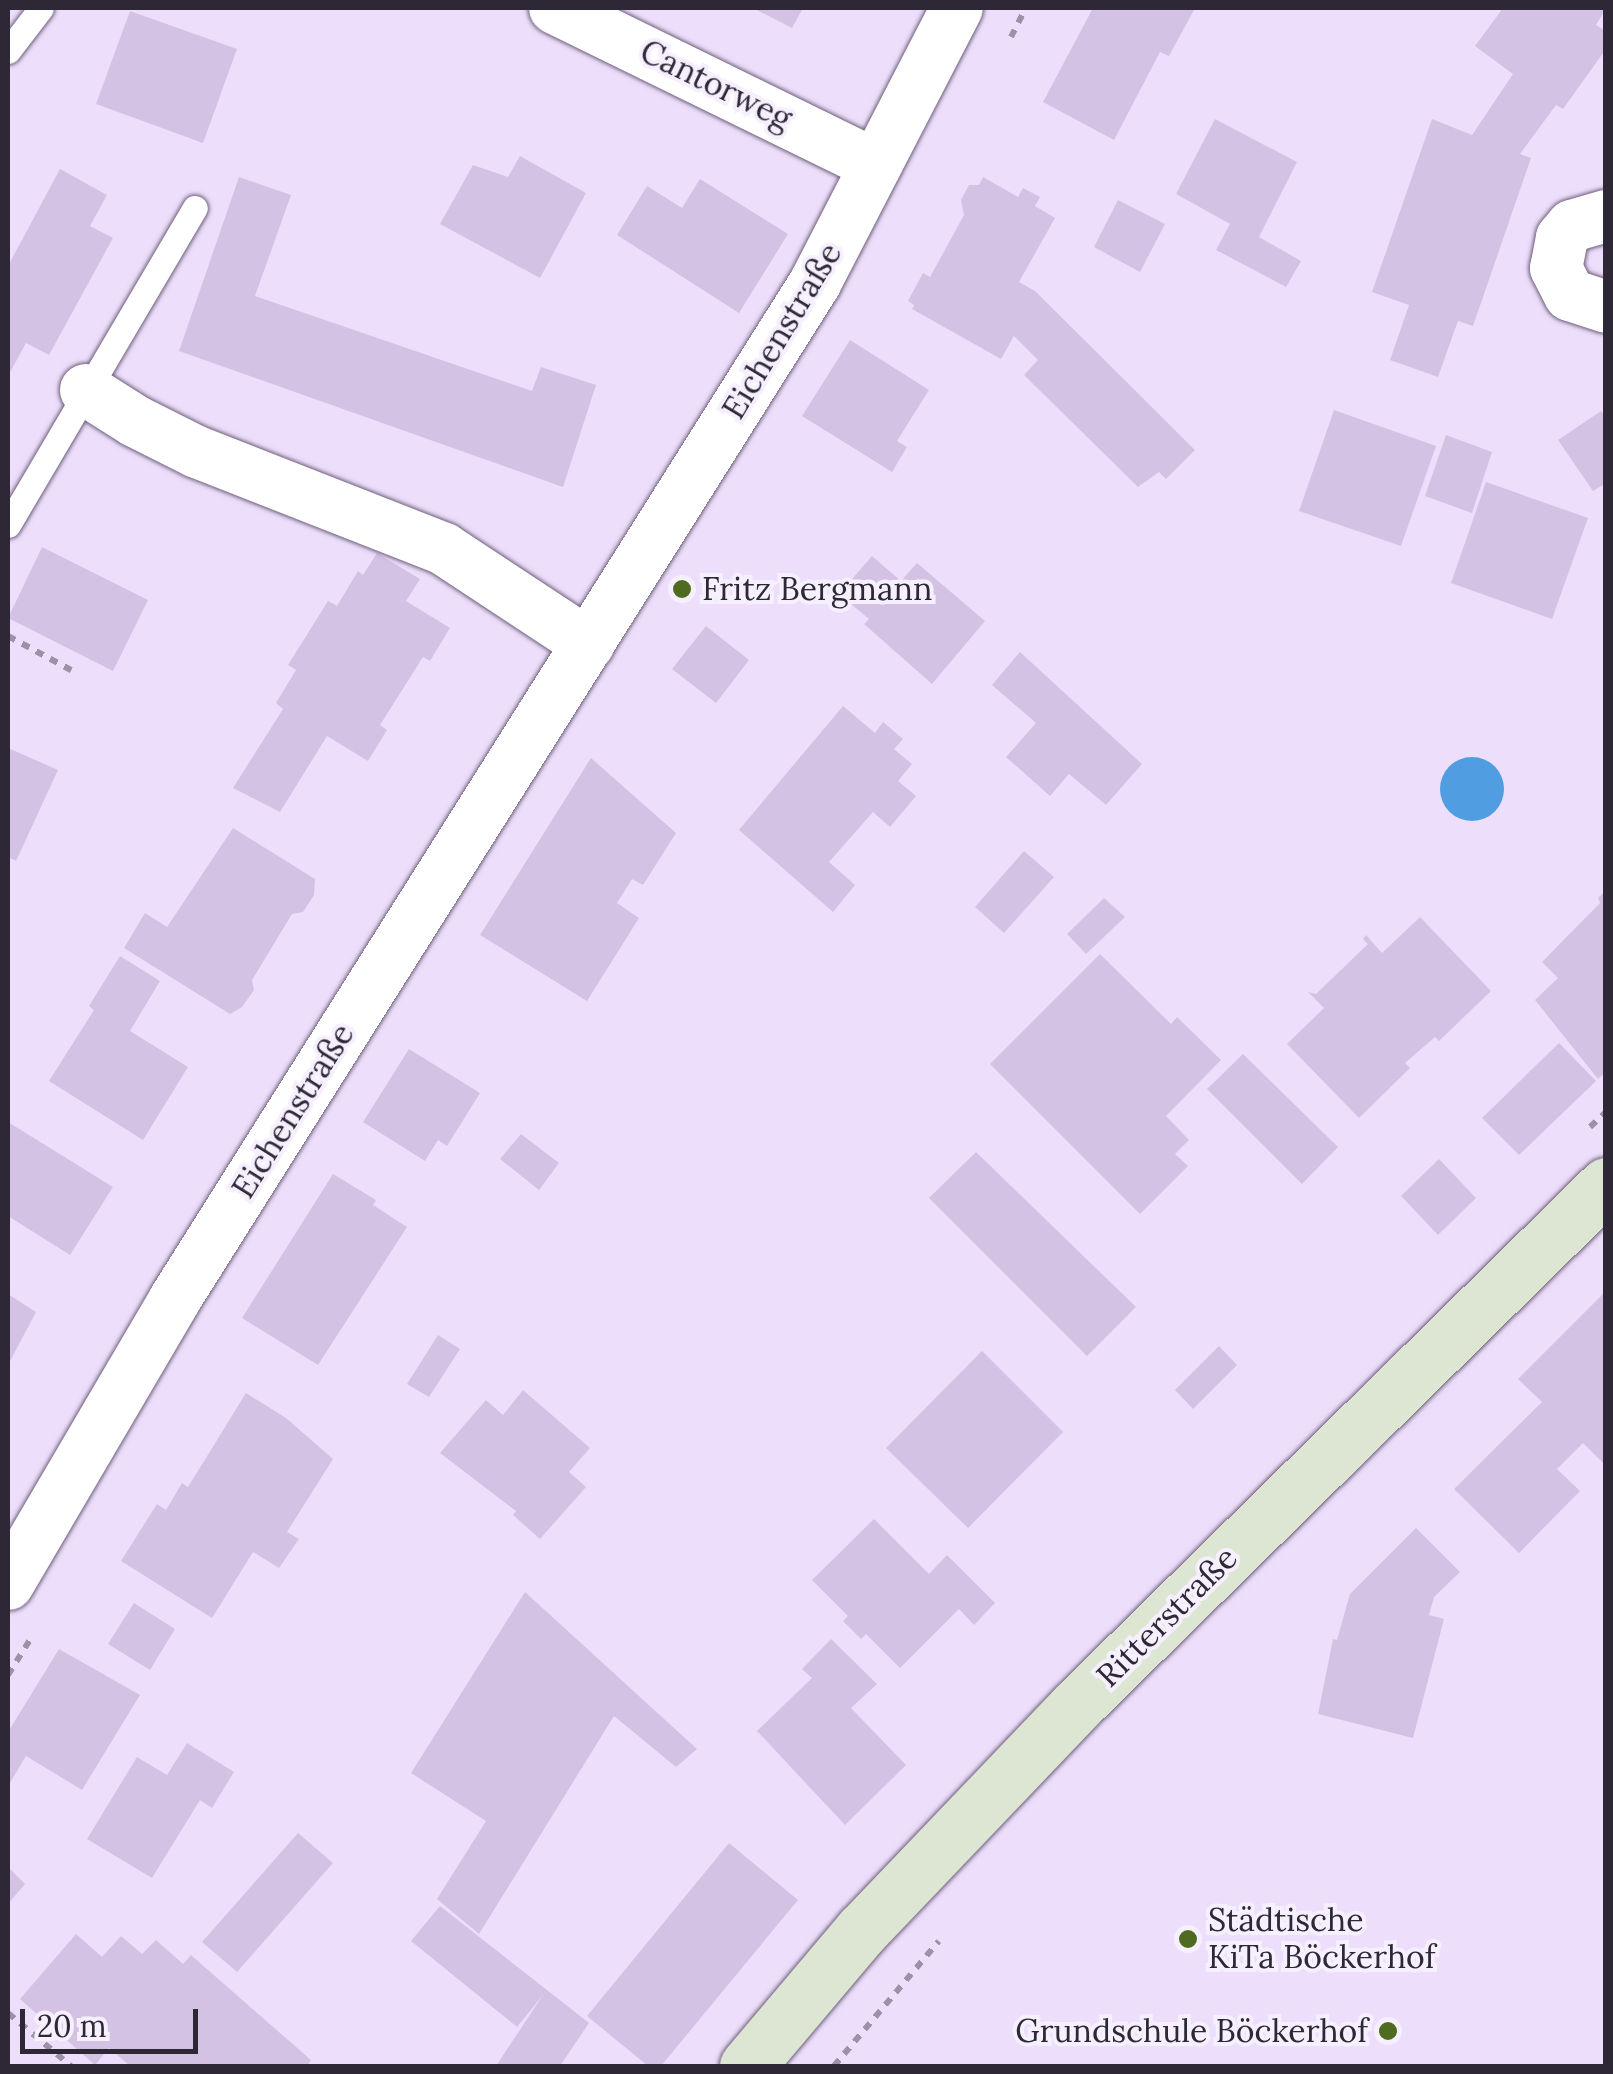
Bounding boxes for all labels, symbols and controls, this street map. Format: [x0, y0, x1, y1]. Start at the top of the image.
street label: Cantorweg [634, 32, 798, 138]
street label: Eichenstraße [714, 236, 850, 426]
place label: Fritz Bergmann [702, 570, 932, 608]
marker: Fritz Bergmann [671, 578, 693, 600]
street label: Eichenstraße [224, 1017, 362, 1205]
street label: Ritterstraße [1089, 1539, 1245, 1695]
place label: Städtische KiTa Böckerhof [1208, 1902, 1435, 1977]
marker: Städtische KiTa Böckerhof [1177, 1928, 1199, 1950]
scale bar [25, 1989, 202, 2051]
text: 20 m [37, 2007, 106, 2045]
place label: Grundschule Böckerhof [1015, 2012, 1368, 2050]
marker: Grundschule Böckerhof [1377, 2020, 1399, 2042]

